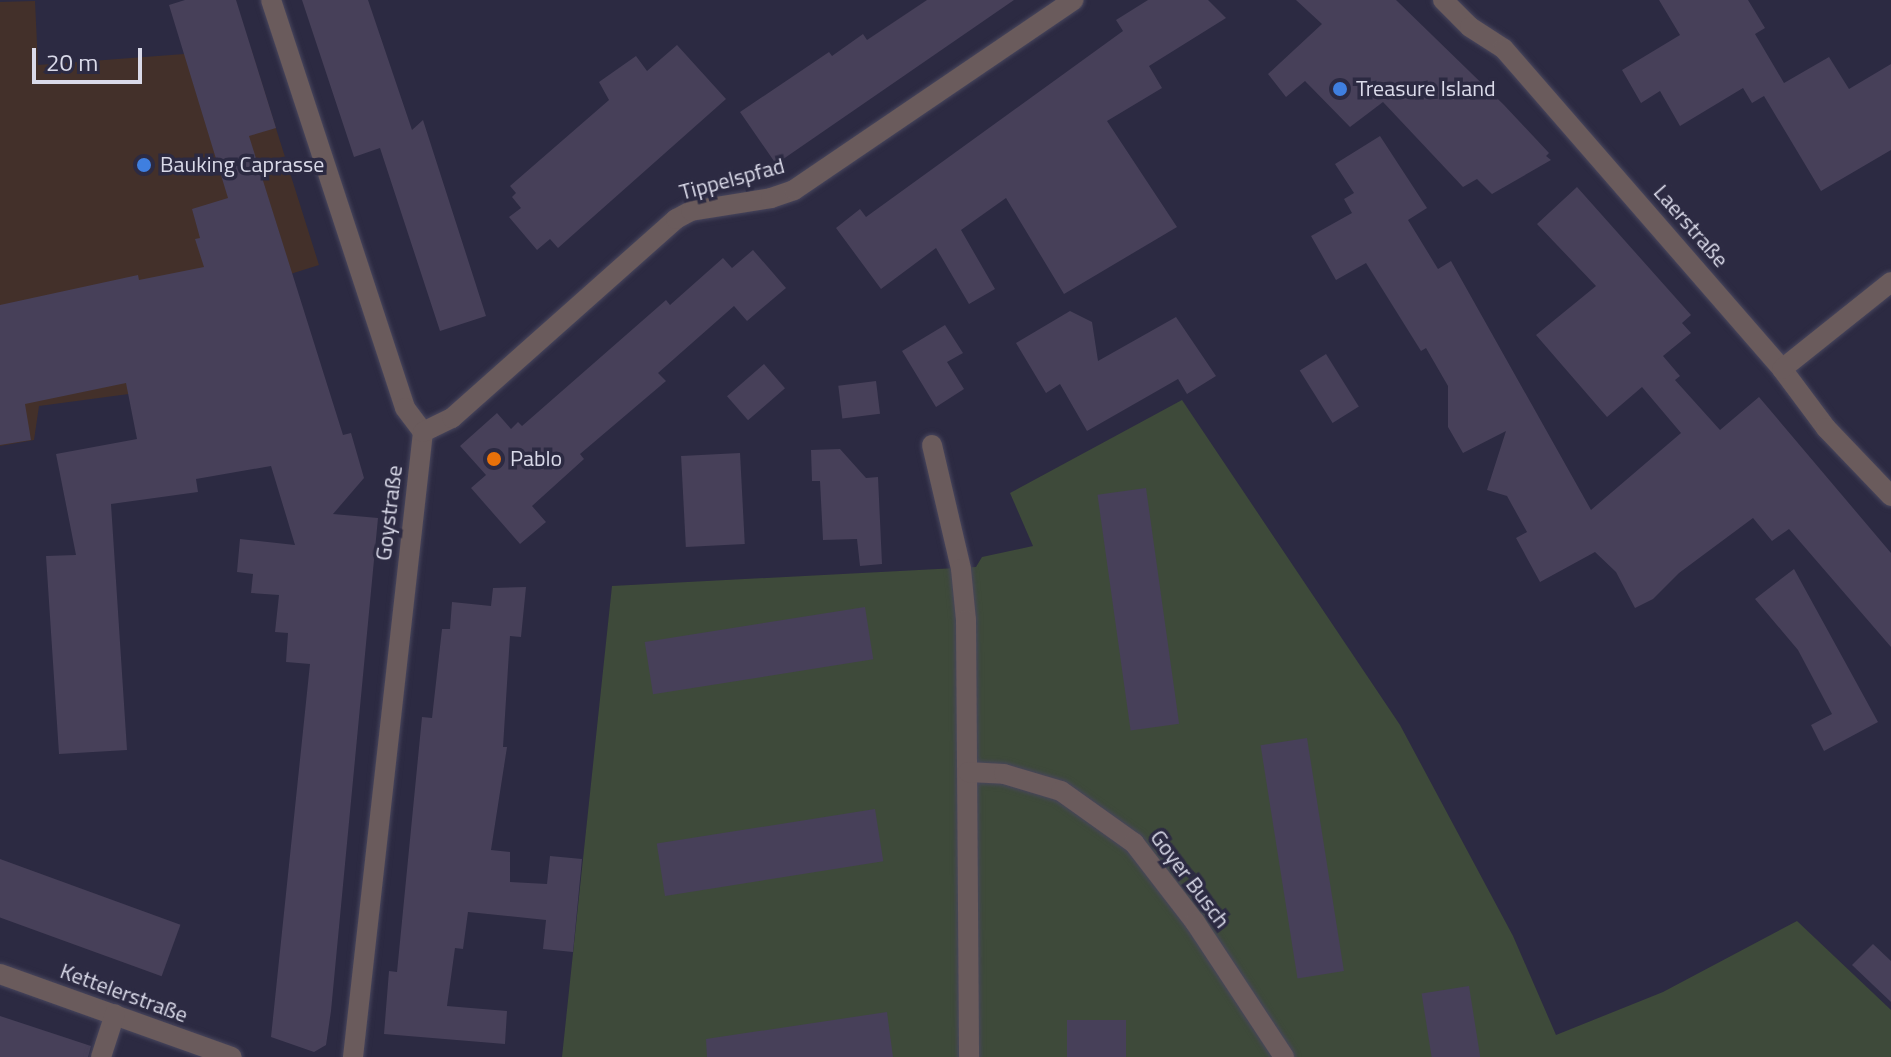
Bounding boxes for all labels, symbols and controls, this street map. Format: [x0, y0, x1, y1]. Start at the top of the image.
scale bar [36, 32, 146, 82]
text: 20 m [46, 44, 98, 80]
place label: Treasure Island [1356, 76, 1496, 102]
marker: Treasure Island [1331, 80, 1349, 98]
place label: Bauking Caprasse [160, 152, 324, 178]
street label: Tippelspfad [677, 152, 787, 206]
marker: Bauking Caprasse [135, 156, 153, 174]
street label: Laerstraße [1648, 179, 1734, 273]
place label: Pablo [510, 446, 562, 472]
marker: Pablo [485, 450, 503, 468]
street label: Goystraße [370, 464, 408, 562]
street label: Goyer Busch [1145, 825, 1235, 933]
street label: Kettelerstraße [57, 958, 191, 1028]

